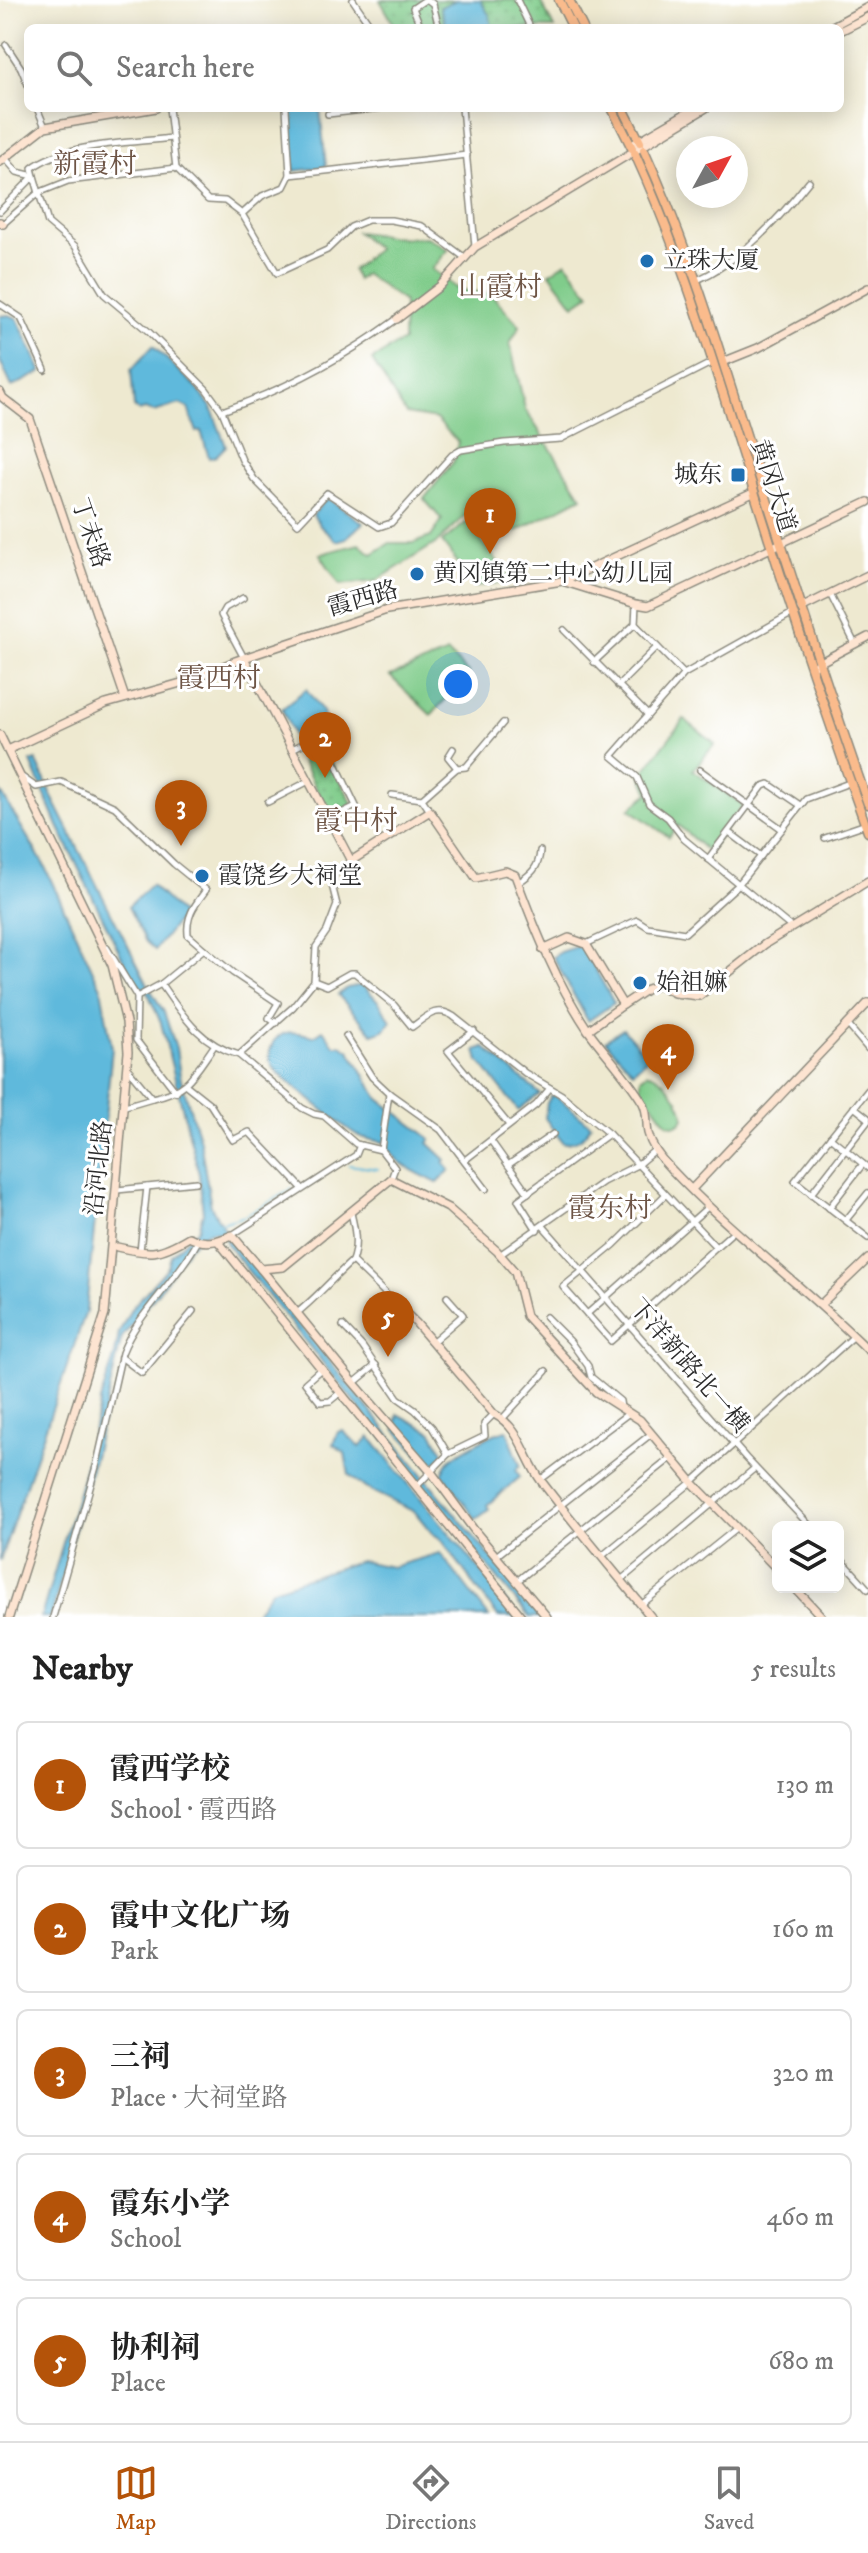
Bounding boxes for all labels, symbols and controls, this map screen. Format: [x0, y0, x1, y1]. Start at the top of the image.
search box [24, 24, 844, 112]
icon: search [52, 46, 96, 90]
text: Search here [116, 50, 255, 87]
north arrow [676, 136, 748, 208]
district label: 新霞村 [53, 147, 137, 182]
place label: 立珠大厦 [663, 246, 759, 276]
marker: 立珠大厦 [638, 252, 656, 270]
district label: 山霞村 [458, 270, 542, 305]
street label: 黄冈大道 [744, 436, 802, 536]
place label: 城东 [674, 460, 722, 490]
marker: 城东 [729, 466, 747, 484]
pin: 1 [464, 488, 516, 554]
street label: 丁未路 [64, 494, 116, 572]
place label: 黄冈镇第二中心幼儿园 [433, 559, 673, 589]
marker: 黄冈镇第二中心幼儿园 [408, 565, 426, 583]
street label: 霞西路 [324, 575, 402, 623]
district label: 霞西村 [177, 661, 261, 696]
your location [438, 664, 478, 704]
pin: 2 [299, 712, 351, 778]
pin: 3 [155, 780, 207, 846]
district label: 霞中村 [314, 804, 398, 839]
place label: 霞饶乡大祠堂 [218, 861, 362, 891]
marker: 霞饶乡大祠堂 [193, 867, 211, 885]
place label: 始祖嫲 [656, 968, 728, 998]
marker: 始祖嫲 [631, 974, 649, 992]
pin: 4 [642, 1024, 694, 1090]
street label: 沿河北路 [79, 1119, 119, 1217]
district label: 霞东村 [568, 1191, 652, 1226]
pin: 5 [362, 1291, 414, 1357]
street label: 下洋新路北一横 [623, 1293, 755, 1439]
map controls [772, 1521, 844, 1593]
button: layers [772, 1521, 844, 1593]
text: Nearby [32, 1648, 133, 1690]
text: 5 results [751, 1653, 836, 1686]
text: 霞西学校 [110, 1751, 230, 1788]
text: 1 [55, 1769, 65, 1802]
text: 130 m [776, 1769, 834, 1802]
text: School · 霞西路 [110, 1794, 277, 1827]
text: 霞中文化广场 [110, 1898, 290, 1935]
text: 2 [54, 1913, 66, 1946]
text: 160 m [772, 1913, 834, 1946]
text: Park [110, 1935, 159, 1968]
text: 三祠 [110, 2039, 170, 2076]
text: 3 [55, 2057, 65, 2090]
text: 320 m [772, 2057, 834, 2090]
text: Place · 大祠堂路 [110, 2082, 287, 2115]
text: 霞东小学 [110, 2186, 230, 2223]
text: 4 [53, 2201, 67, 2234]
text: 460 m [766, 2201, 834, 2234]
text: School [110, 2223, 181, 2256]
text: 协利祠 [110, 2330, 200, 2367]
text: 5 [54, 2345, 66, 2378]
text: 680 m [768, 2345, 834, 2378]
text: Place [110, 2367, 166, 2400]
tab: Map [114, 2461, 158, 2536]
tab: Directions [385, 2461, 476, 2536]
tab: Saved [704, 2461, 754, 2536]

